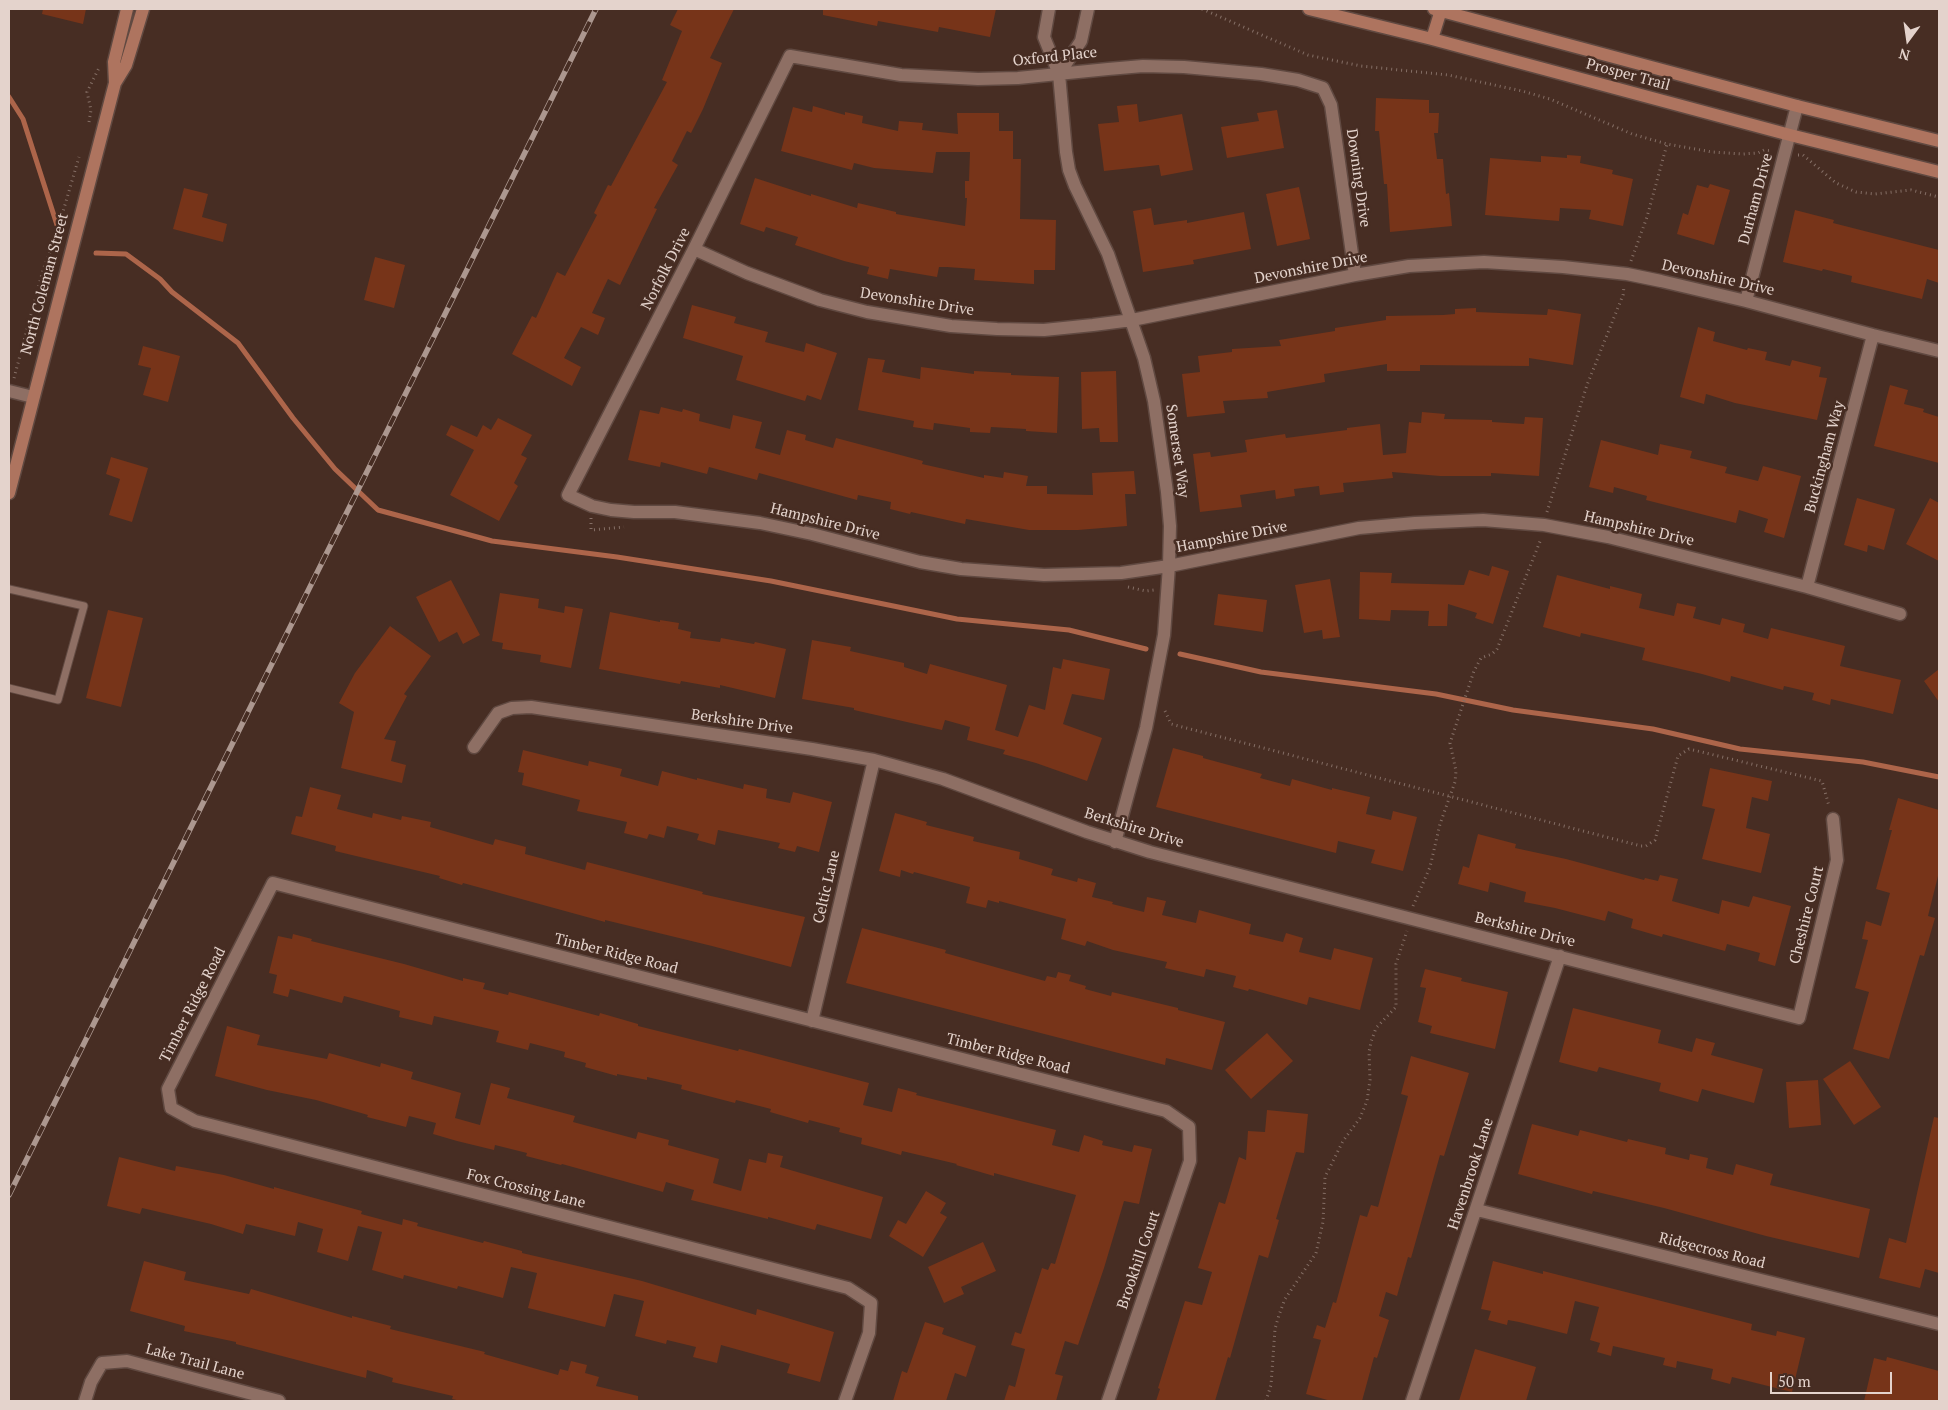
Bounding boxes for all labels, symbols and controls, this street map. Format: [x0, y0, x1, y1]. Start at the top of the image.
north arrow [1883, 15, 1933, 65]
street label: Oxford Place [1012, 44, 1098, 70]
text: N [1897, 45, 1912, 66]
street label: Prosper Trail [1584, 55, 1672, 95]
street label: Downing Drive [1342, 128, 1374, 228]
street label: Durham Drive [1735, 151, 1777, 247]
street label: North Coleman Street [17, 211, 73, 357]
street label: Norfolk Drive [638, 225, 694, 313]
street label: Devonshire Drive [1253, 248, 1369, 288]
street label: Devonshire Drive [1660, 256, 1776, 300]
street label: Devonshire Drive [859, 284, 975, 320]
street label: Buckingham Way [1801, 399, 1849, 515]
street label: Somerset Way [1162, 403, 1192, 499]
street label: Hampshire Drive [768, 500, 882, 544]
street label: Hampshire Drive [1582, 508, 1696, 550]
street label: Hampshire Drive [1175, 517, 1289, 557]
street label: Berkshire Drive [690, 706, 794, 738]
street label: Berkshire Drive [1082, 804, 1186, 852]
street label: Celtic Lane [810, 849, 844, 925]
street label: Cheshire Court [1786, 864, 1828, 966]
street label: Berkshire Drive [1473, 909, 1577, 951]
street label: Timber Ridge Road [552, 930, 680, 978]
street label: Timber Ridge Road [156, 944, 230, 1066]
street label: Timber Ridge Road [944, 1030, 1072, 1078]
street label: Havenbrook Lane [1444, 1116, 1498, 1232]
street label: Fox Crossing Lane [465, 1166, 587, 1212]
street label: Brookhill Court [1114, 1208, 1164, 1312]
street label: Ridgecross Road [1657, 1229, 1767, 1273]
street label: Lake Trail Lane [144, 1340, 246, 1384]
scale bar [1773, 1362, 1896, 1394]
text: 50 m [1778, 1371, 1811, 1391]

